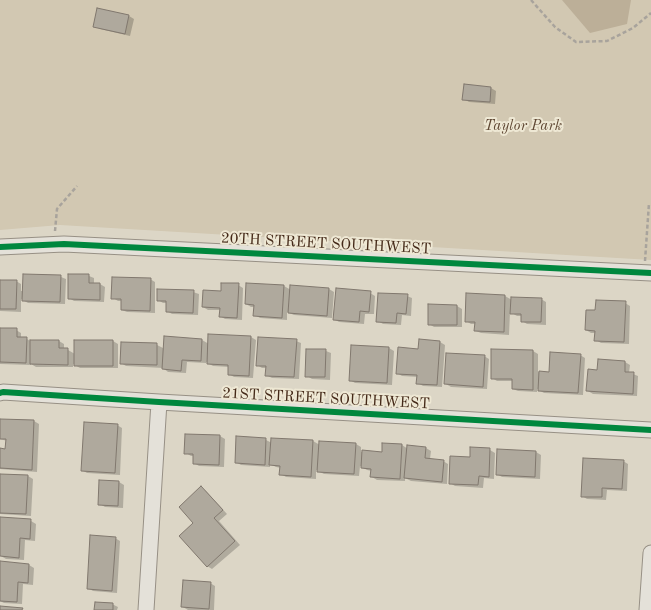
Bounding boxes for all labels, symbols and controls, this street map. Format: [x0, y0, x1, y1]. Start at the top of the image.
park label: Taylor Park [484, 117, 562, 135]
street label: 20TH STREET SOUTHWEST [220, 230, 432, 258]
street label: 21ST STREET SOUTHWEST [222, 385, 430, 413]

